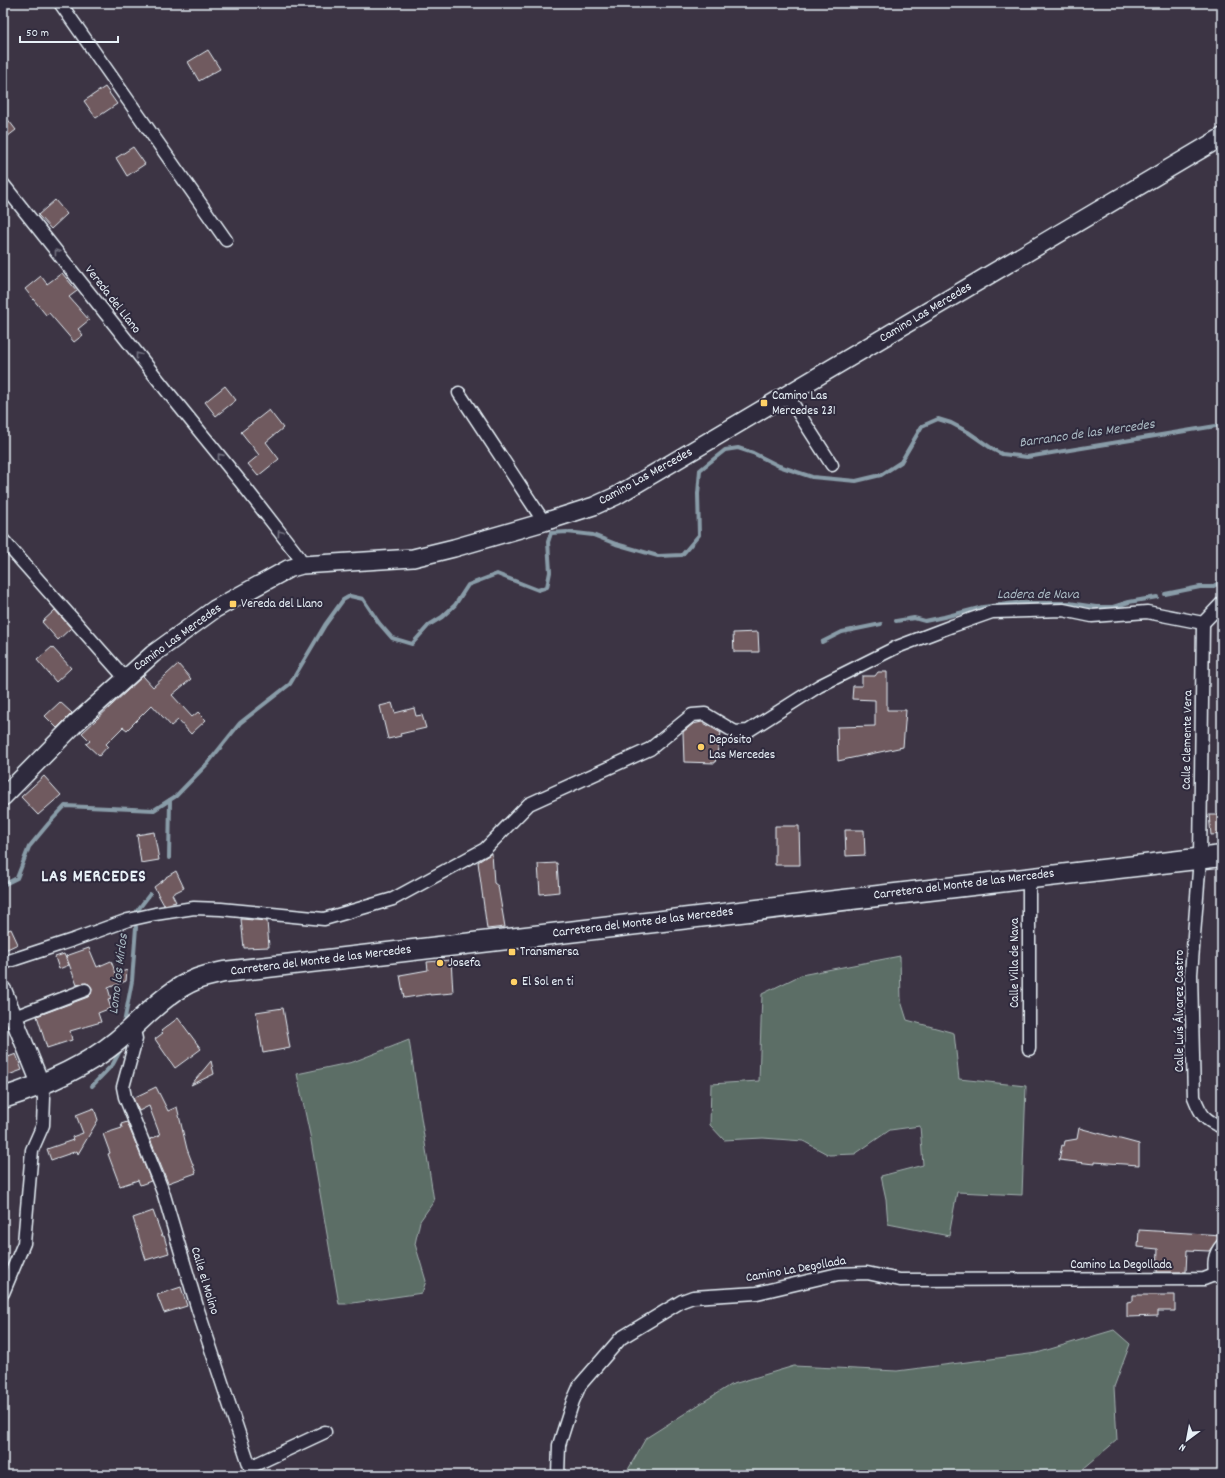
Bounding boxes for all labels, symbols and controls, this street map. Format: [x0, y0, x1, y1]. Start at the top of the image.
scale bar [20, 18, 118, 44]
text: 50 m [26, 25, 49, 42]
one-way arrow [55, 250, 62, 257]
street label: Vereda del Llano [79, 262, 145, 338]
street label: Camino Las Mercedes [876, 278, 976, 348]
one-way arrow [135, 352, 142, 359]
place label: Camino Las Mercedes 231 [772, 387, 836, 421]
marker: Camino Las Mercedes 231 [759, 398, 769, 408]
water label: Barranco de las Mercedes [1018, 414, 1157, 453]
street label: Camino Las Mercedes [596, 443, 696, 511]
one-way arrow [217, 453, 224, 460]
one-way arrow [278, 531, 285, 538]
water label: Ladera de Nava [997, 585, 1080, 605]
place label: Vereda del Llano [241, 595, 323, 614]
street label: Camino Las Mercedes [130, 599, 226, 677]
marker: Vereda del Llano [228, 599, 238, 609]
street label: Calle Clemente Vera [1178, 689, 1198, 790]
place label: Depósito Las Mercedes [709, 731, 775, 765]
marker: Depósito Las Mercedes [696, 742, 706, 752]
street label: Carretera del Monte de las Mercedes [873, 864, 1055, 906]
district label: LAS MERCEDES [41, 866, 147, 890]
street label: Carretera del Monte de las Mercedes [552, 902, 734, 944]
street label: Calle Villa de Nava [1006, 917, 1025, 1008]
water label: Lomo los Mirlos [104, 931, 134, 1015]
street label: Carretera del Monte de las Mercedes [230, 940, 412, 982]
place label: Transmersa [520, 943, 580, 962]
marker: Transmersa [507, 947, 517, 957]
street label: Calle Luís Álvarez Castro [1171, 950, 1190, 1072]
place label: Josefa [448, 954, 481, 973]
marker: Josefa [435, 958, 445, 968]
place label: El Sol en ti [522, 973, 574, 992]
marker: El Sol en ti [509, 977, 519, 987]
street label: Calle el Molino [185, 1245, 223, 1317]
street label: Camino La Degollada [744, 1252, 848, 1288]
street label: Camino La Degollada [1070, 1256, 1173, 1275]
north arrow [1167, 1420, 1207, 1460]
text: N [1176, 1438, 1189, 1455]

